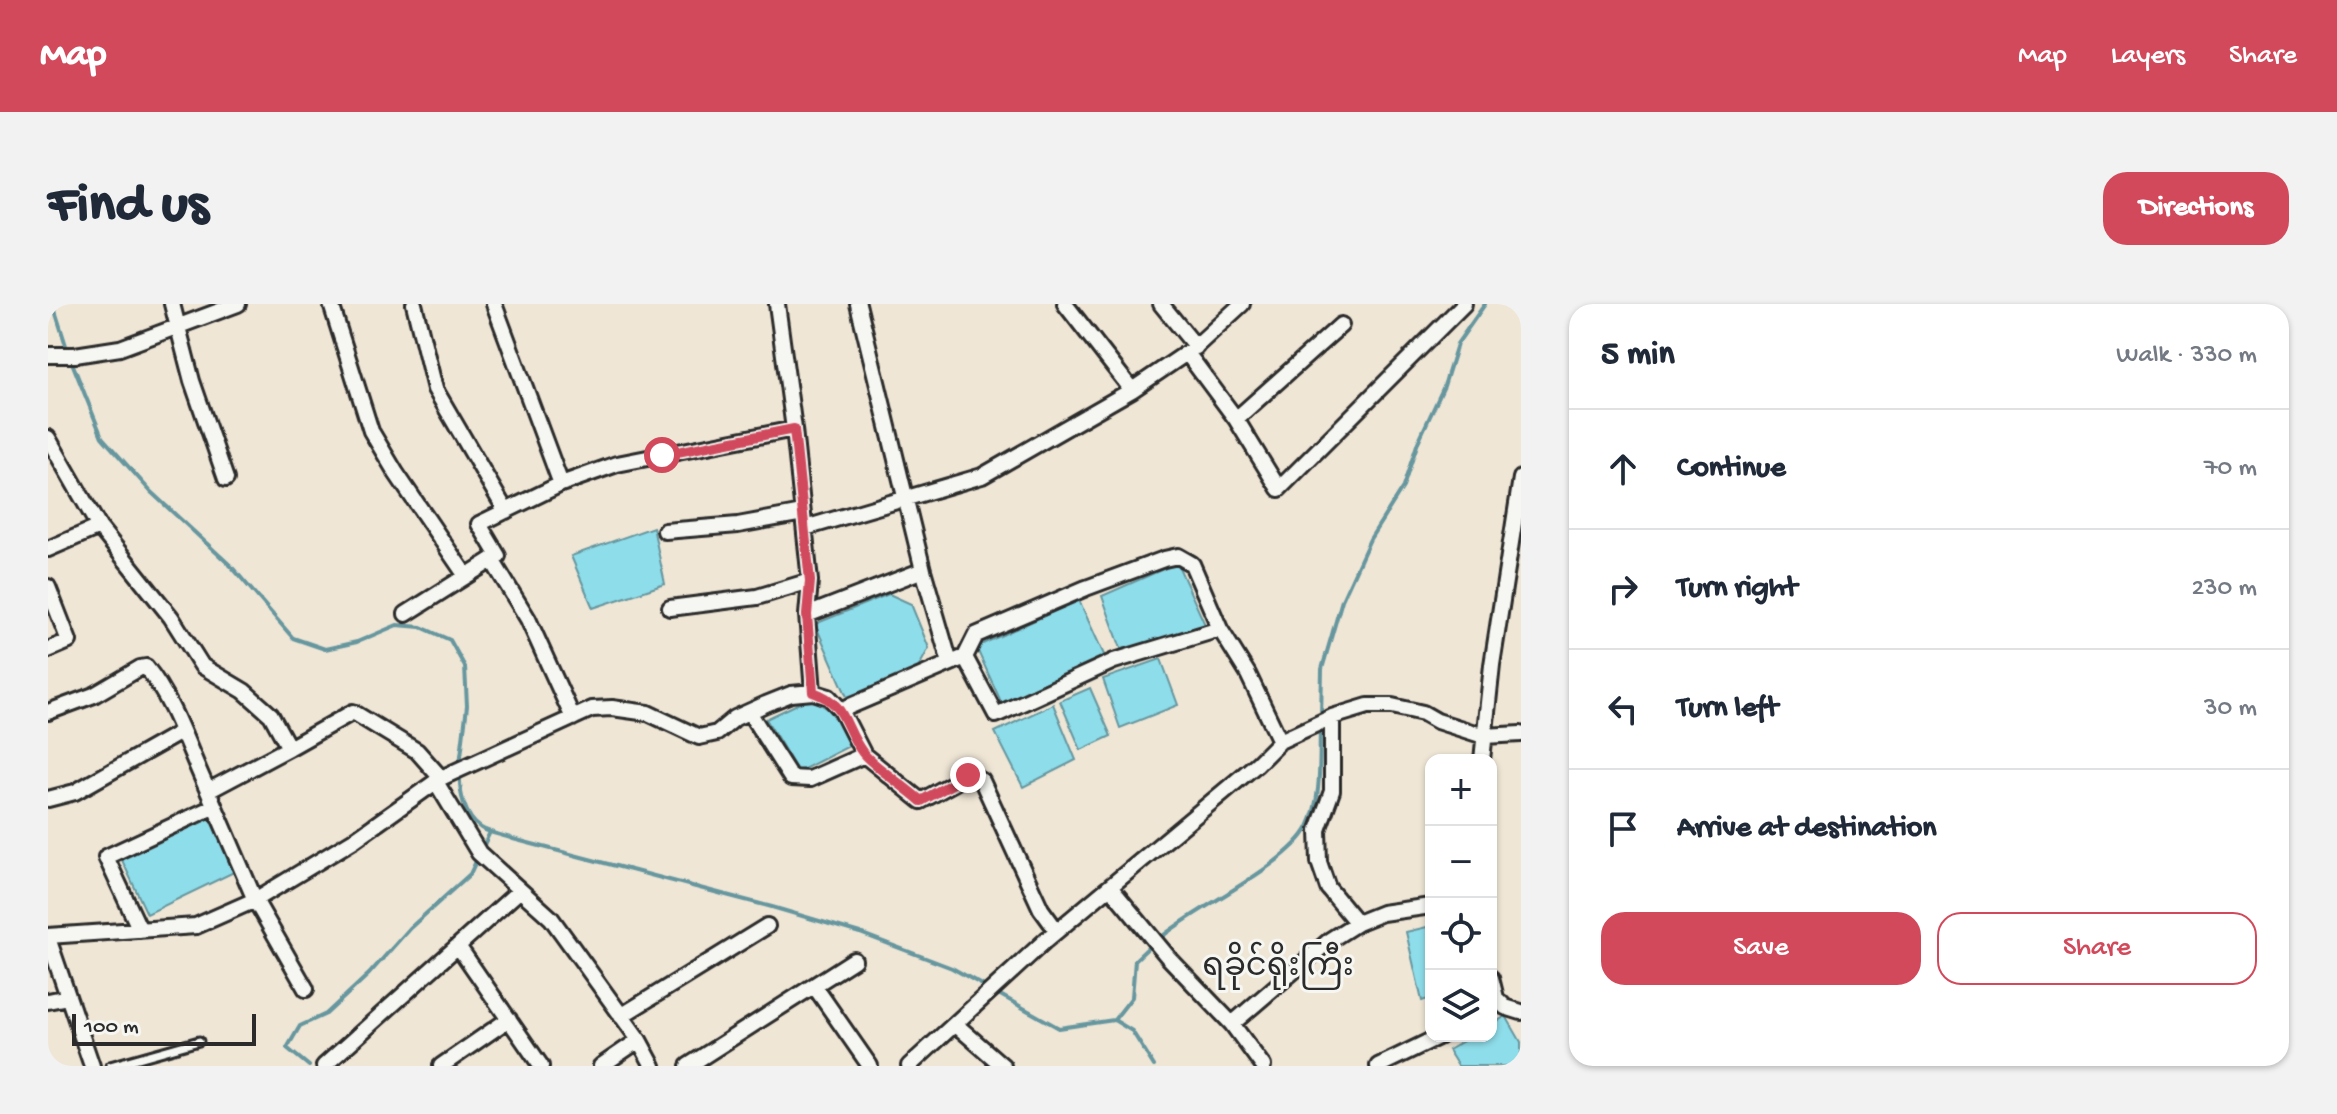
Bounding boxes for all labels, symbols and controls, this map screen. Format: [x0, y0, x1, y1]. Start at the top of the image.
text: Map [40, 34, 106, 78]
text: Map [2018, 40, 2067, 73]
text: Layers [2111, 40, 2185, 73]
text: Share [2229, 40, 2297, 73]
button: Directions [2103, 172, 2289, 245]
text: Find us [48, 175, 208, 241]
text: 5 min [1601, 336, 1675, 376]
text: Walk · 330 m [2116, 341, 2257, 372]
route start [644, 437, 680, 473]
icon: ahead [1601, 447, 1645, 491]
text: Continue [1677, 452, 1786, 487]
text: 70 m [2204, 454, 2257, 485]
icon: right [1601, 567, 1645, 611]
text: Turn right [1677, 572, 1797, 607]
text: 230 m [2191, 574, 2257, 605]
icon: left [1601, 687, 1645, 731]
text: Turn left [1677, 692, 1778, 727]
text: 30 m [2204, 694, 2257, 725]
map controls [1425, 754, 1497, 1042]
button: + [1425, 754, 1497, 826]
route end [950, 757, 986, 793]
icon: arrive [1601, 807, 1645, 851]
text: Arrive at destination [1677, 812, 1937, 847]
button: − [1425, 826, 1497, 898]
button: locate [1425, 898, 1497, 970]
button: Save [1601, 912, 1921, 985]
button: Share [1937, 912, 2257, 985]
district label: ရခိုင်ရိုးကြီး [1202, 941, 1354, 990]
button: layers [1425, 970, 1497, 1042]
scale bar [72, 1010, 256, 1046]
text: 100 m [84, 1015, 139, 1041]

